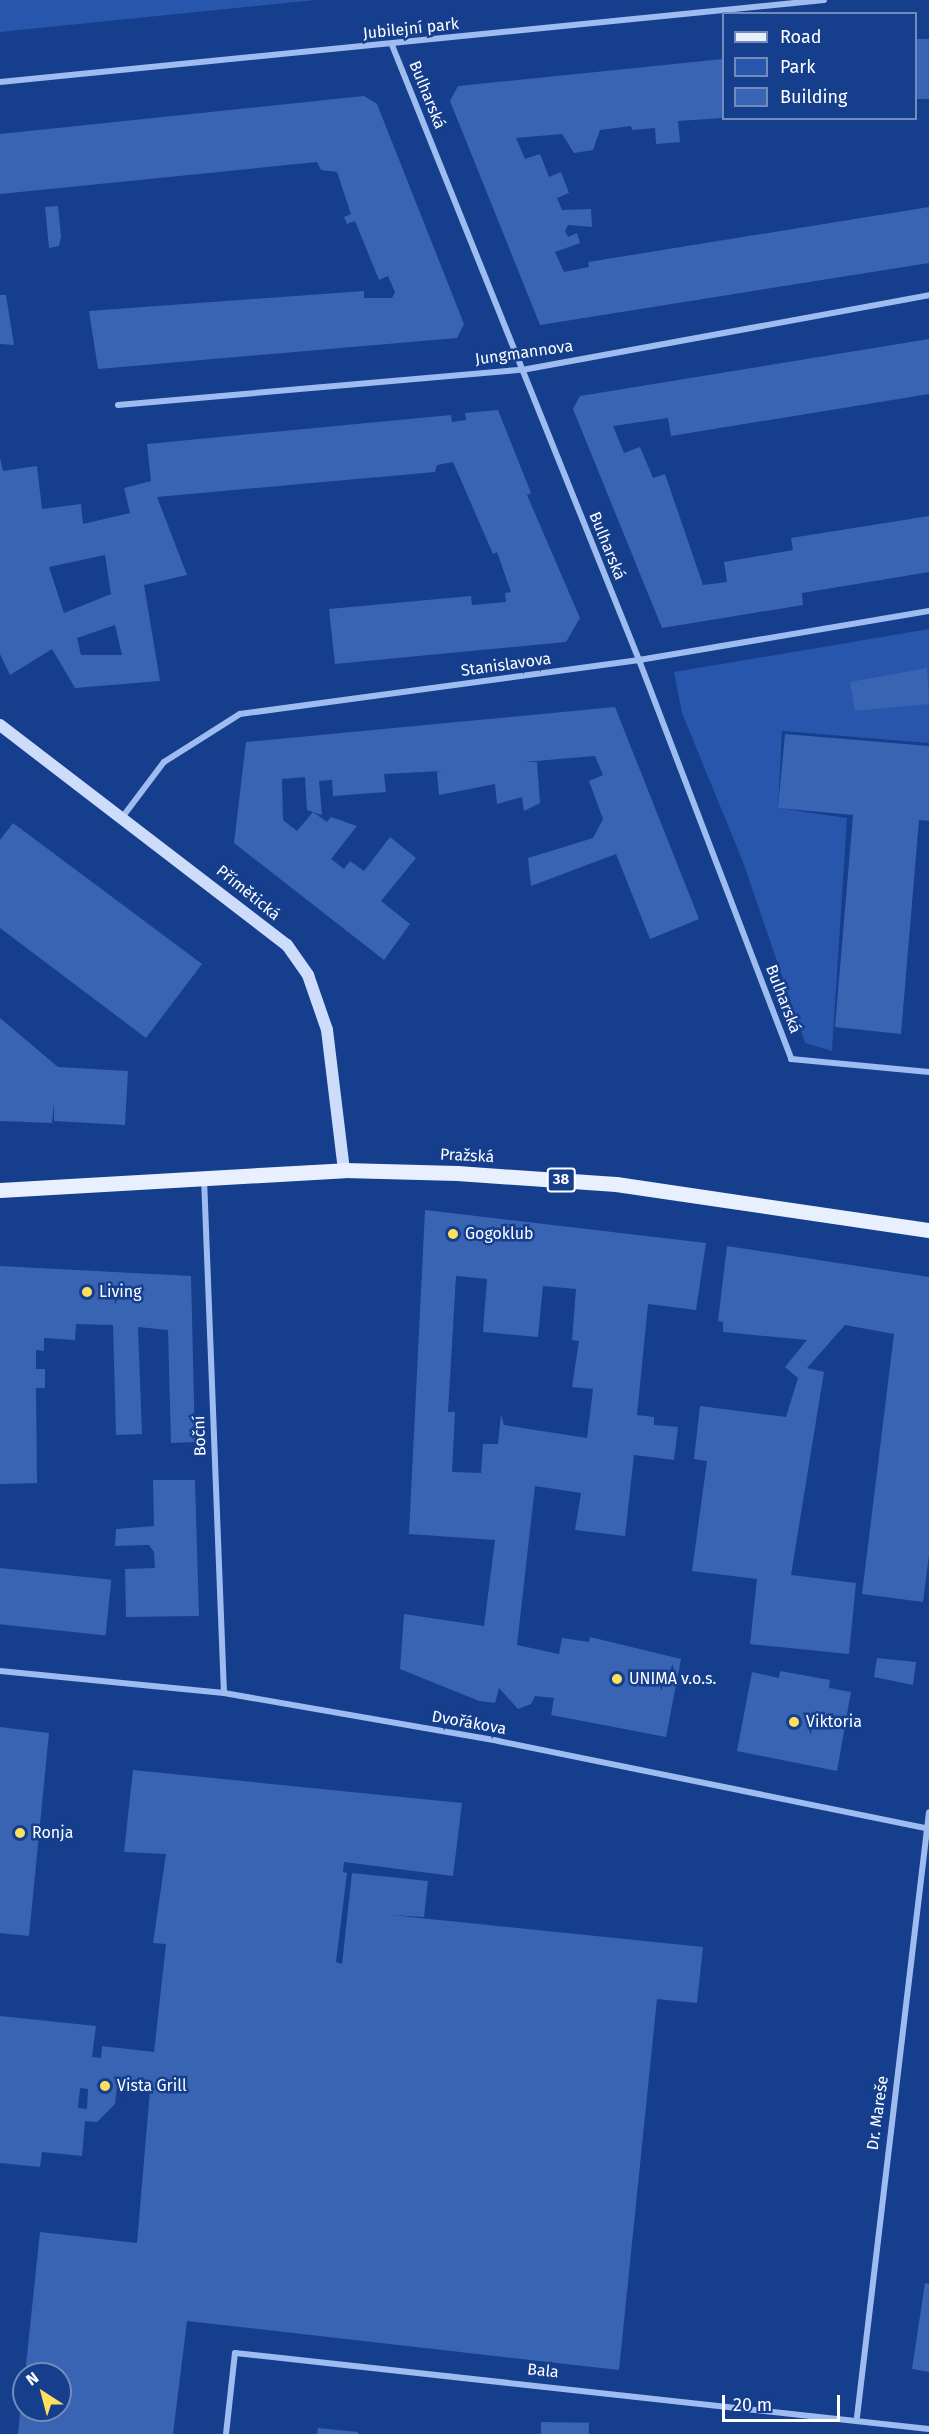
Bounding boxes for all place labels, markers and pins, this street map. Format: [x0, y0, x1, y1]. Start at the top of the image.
place label: Gogoklub [465, 1224, 534, 1244]
marker: Gogoklub [446, 1227, 460, 1241]
place label: Living [99, 1282, 142, 1302]
marker: Living [80, 1285, 94, 1299]
place label: UNIMA v.o.s. [629, 1669, 716, 1689]
marker: UNIMA v.o.s. [610, 1672, 624, 1686]
place label: Viktoria [806, 1712, 862, 1732]
marker: Viktoria [787, 1715, 801, 1729]
place label: Ronja [32, 1823, 73, 1843]
marker: Ronja [13, 1826, 27, 1840]
place label: Vista Grill [117, 2076, 187, 2096]
marker: Vista Grill [98, 2079, 112, 2093]

